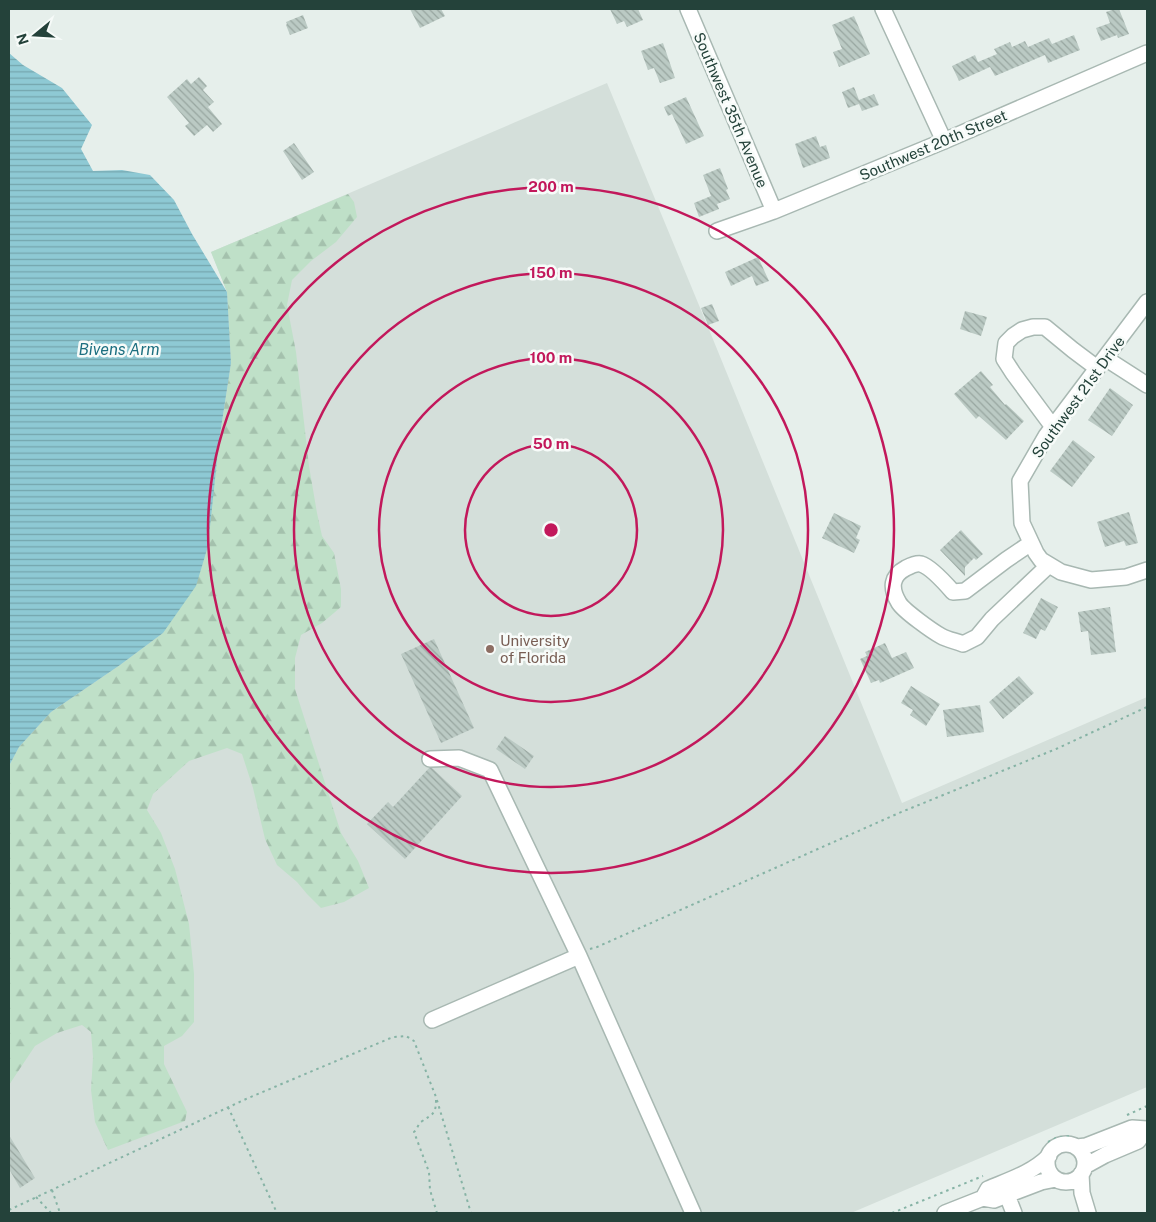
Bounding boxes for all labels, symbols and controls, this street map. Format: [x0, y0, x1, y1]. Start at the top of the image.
north arrow [10, 10, 60, 60]
street label: Southwest 35th Avenue [691, 30, 771, 190]
text: N [13, 31, 32, 47]
street label: Southwest 20th Street [857, 106, 1009, 184]
text: 200 m [528, 178, 574, 195]
text: 150 m [529, 264, 573, 281]
street label: Southwest 21st Drive [1028, 333, 1128, 461]
water label: Bivens Arm [78, 340, 160, 359]
text: 100 m [530, 349, 572, 366]
text: 50 m [533, 435, 569, 452]
centre of rings [542, 521, 560, 539]
place label: University of Florida [500, 632, 570, 666]
marker: University of Florida [484, 643, 496, 655]

